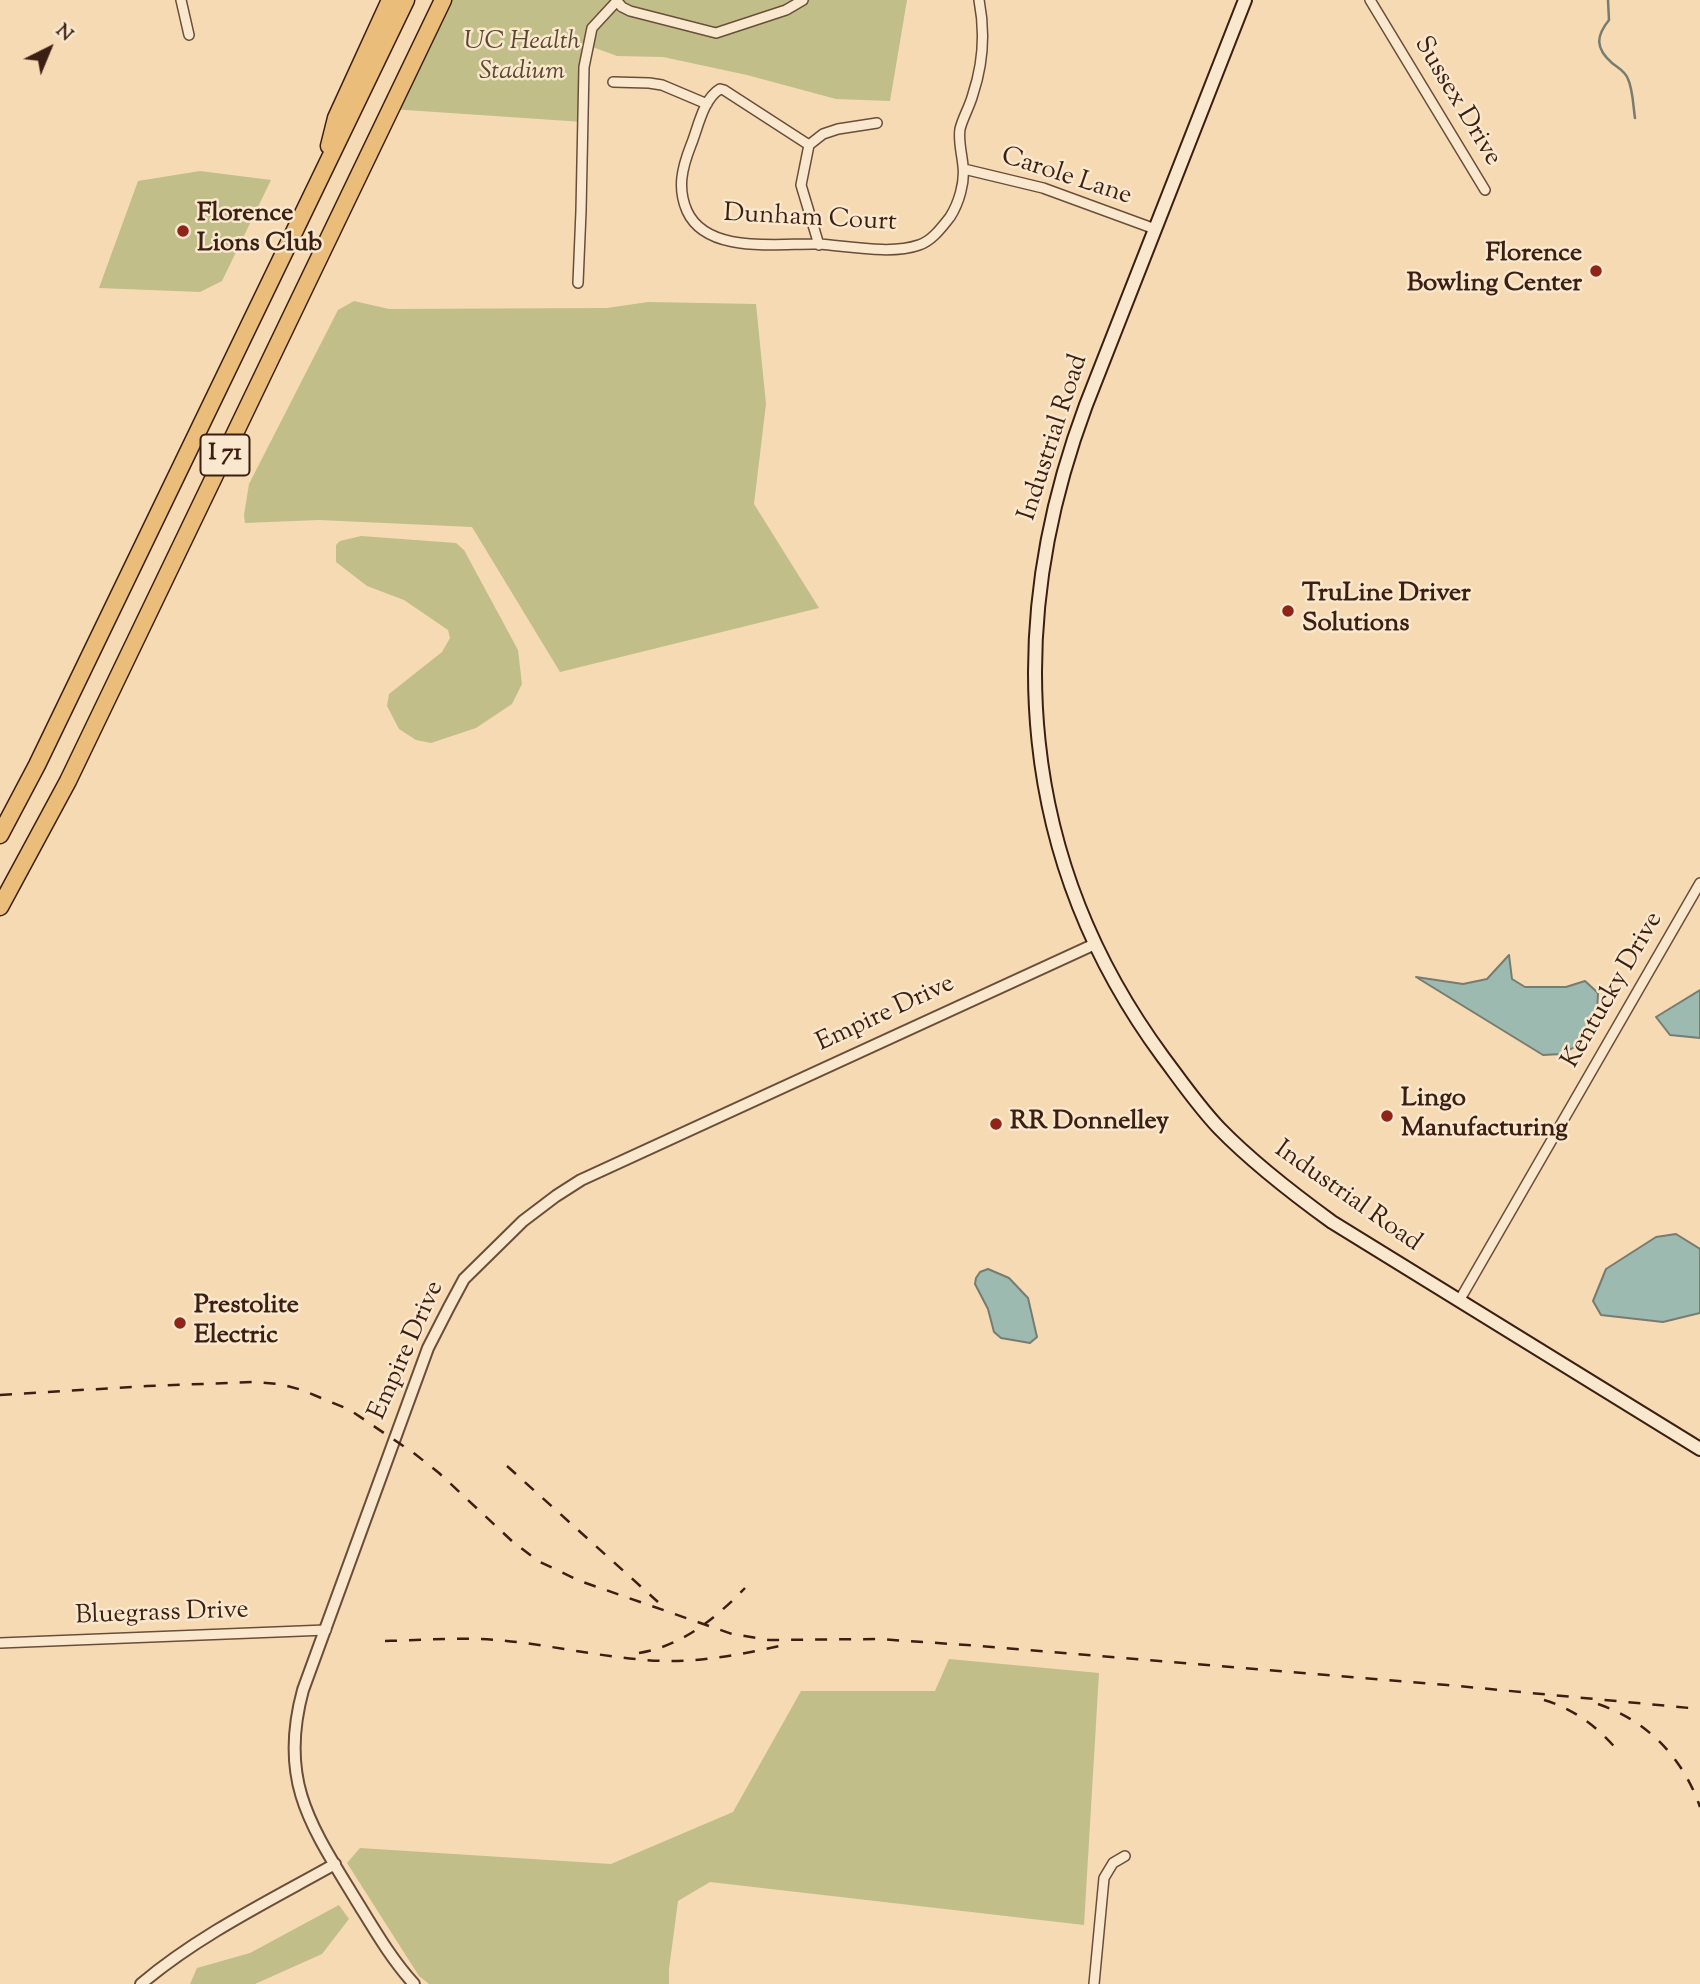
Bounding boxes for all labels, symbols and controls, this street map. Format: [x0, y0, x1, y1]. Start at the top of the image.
north arrow [14, 14, 84, 84]
text: N [49, 18, 78, 48]
park label: UC Health Stadium [464, 28, 580, 90]
street label: Sussex Drive [1405, 32, 1507, 172]
street label: Carole Lane [997, 142, 1135, 214]
place label: Florence Lions Club [197, 200, 322, 262]
street label: Dunham Court [723, 200, 897, 240]
marker: Florence Lions Club [175, 223, 191, 239]
place label: Florence Bowling Center [1407, 240, 1582, 302]
marker: Florence Bowling Center [1588, 263, 1604, 279]
street label: Industrial Road [1014, 351, 1096, 525]
road number: I 71 [201, 434, 250, 476]
place label: TruLine Driver Solutions [1302, 580, 1471, 642]
marker: TruLine Driver Solutions [1280, 603, 1296, 619]
street label: Kentucky Drive [1557, 907, 1671, 1075]
street label: Empire Drive [812, 969, 960, 1061]
place label: Lingo Manufacturing [1401, 1085, 1568, 1146]
place label: RR Donnelley [1010, 1108, 1169, 1140]
marker: Lingo Manufacturing [1379, 1108, 1395, 1124]
marker: RR Donnelley [988, 1116, 1004, 1132]
street label: Industrial Road [1267, 1136, 1427, 1260]
street label: Empire Drive [364, 1277, 452, 1425]
place label: Prestolite Electric [194, 1292, 299, 1354]
marker: Prestolite Electric [172, 1315, 188, 1331]
street label: Bluegrass Drive [75, 1596, 249, 1634]

